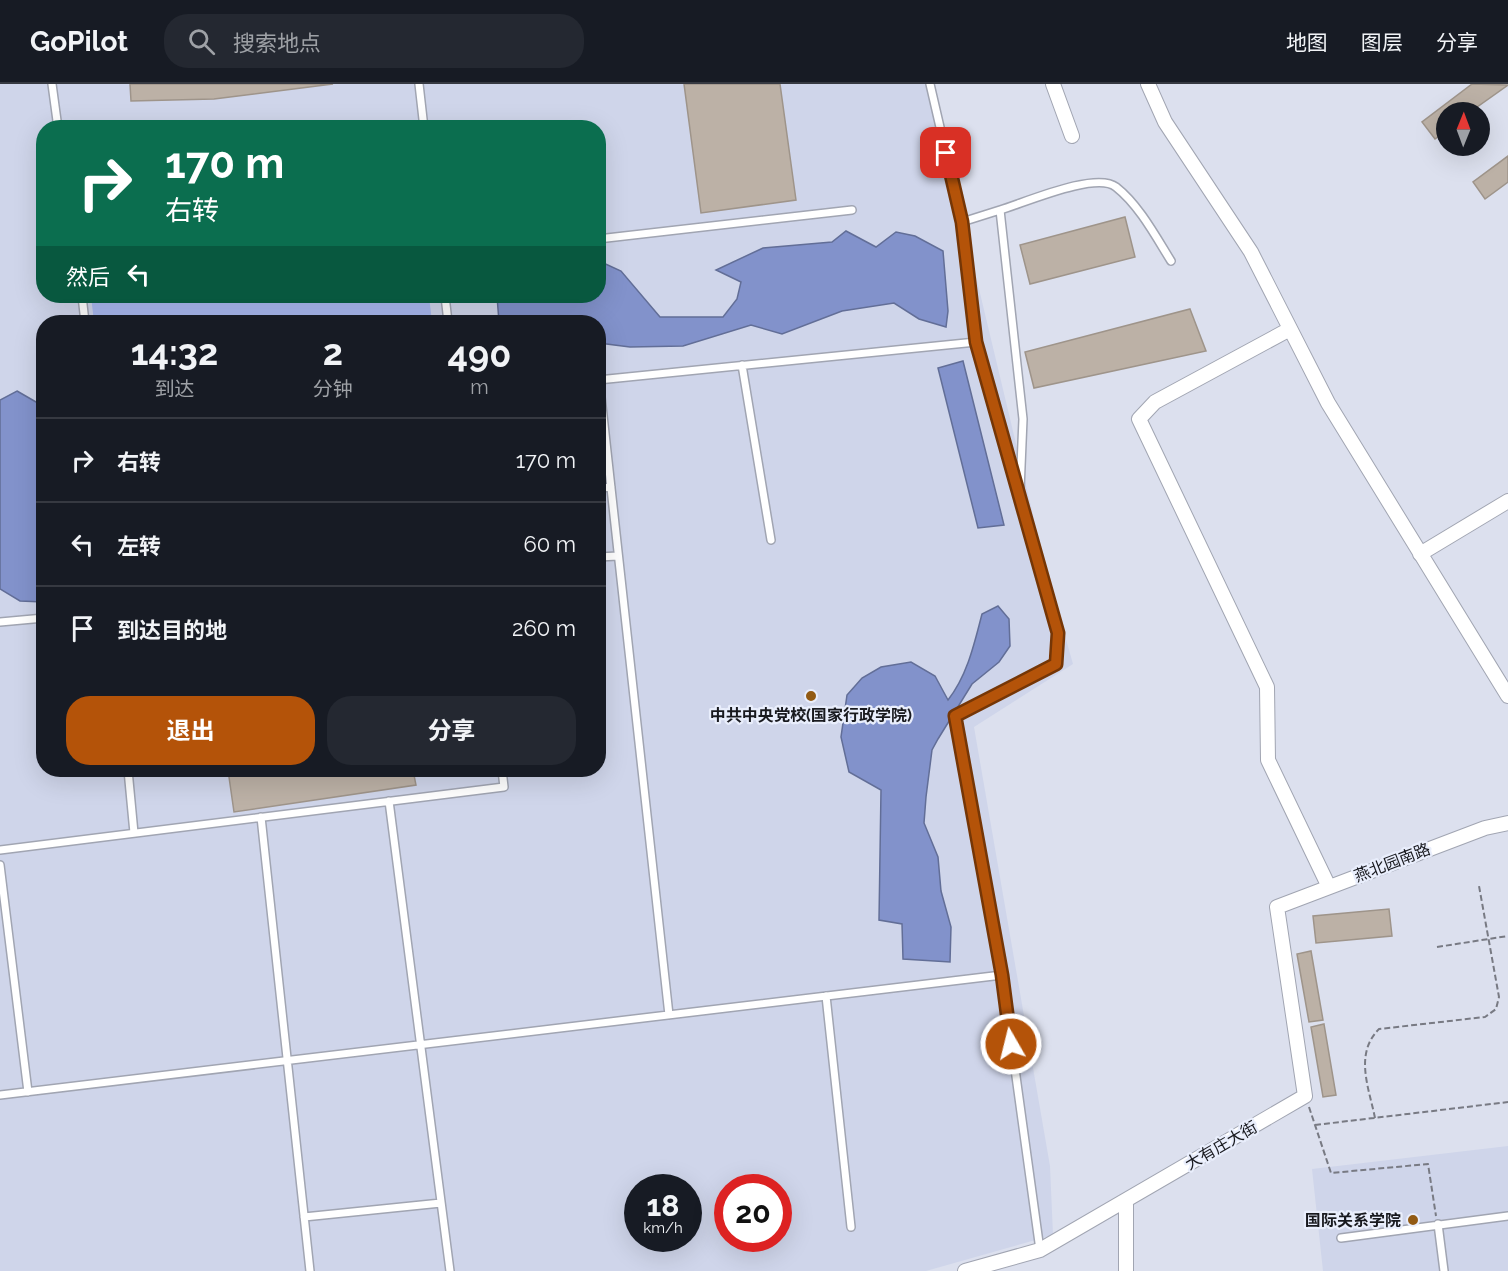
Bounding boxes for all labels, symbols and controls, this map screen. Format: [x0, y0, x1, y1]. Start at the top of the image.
search box [164, 14, 584, 68]
text: GoPilot [30, 25, 128, 58]
icon: search [185, 25, 218, 58]
text: 搜索地点 [233, 30, 321, 56]
text: 地图 [1286, 30, 1328, 55]
text: 图层 [1361, 30, 1403, 55]
text: 分享 [1436, 30, 1478, 55]
north arrow [1436, 102, 1490, 156]
map controls [1436, 102, 1490, 156]
pin [920, 127, 971, 178]
icon: arrive [929, 136, 962, 169]
text: 170 m [165, 139, 284, 188]
icon: right [66, 144, 144, 222]
text: 右转 [165, 195, 219, 226]
icon: left [122, 258, 155, 291]
text: 然后 [66, 264, 110, 290]
text: 14:32 [131, 331, 218, 373]
text: 2 [323, 331, 343, 373]
text: 490 [448, 333, 511, 375]
text: m [470, 375, 489, 399]
text: 到达 [154, 377, 194, 401]
text: 分钟 [313, 377, 353, 401]
icon: right [66, 444, 99, 477]
text: 170 m [516, 447, 576, 473]
text: 右转 [117, 449, 161, 475]
icon: left [66, 528, 99, 561]
text: 60 m [523, 531, 576, 557]
text: 左转 [117, 533, 161, 559]
icon: arrive [66, 612, 99, 645]
text: 260 m [512, 615, 576, 641]
text: 到达目的地 [117, 617, 227, 643]
marker: 中共中央党校(国家行政学院) [804, 689, 818, 703]
button: 退出 [66, 696, 315, 765]
button: 分享 [327, 696, 576, 765]
place label: 中共中央党校(国家行政学院) [710, 706, 912, 725]
street label: 燕北园南路 [1351, 839, 1433, 886]
position arrow [979, 1012, 1043, 1076]
street label: 大有庄大街 [1182, 1117, 1261, 1174]
speed limit sign: 20 [714, 1174, 792, 1252]
text: 18 [647, 1188, 679, 1223]
place label: 国际关系学院 [1305, 1211, 1401, 1230]
marker: 国际关系学院 [1406, 1213, 1420, 1227]
text: km/h [643, 1219, 683, 1237]

